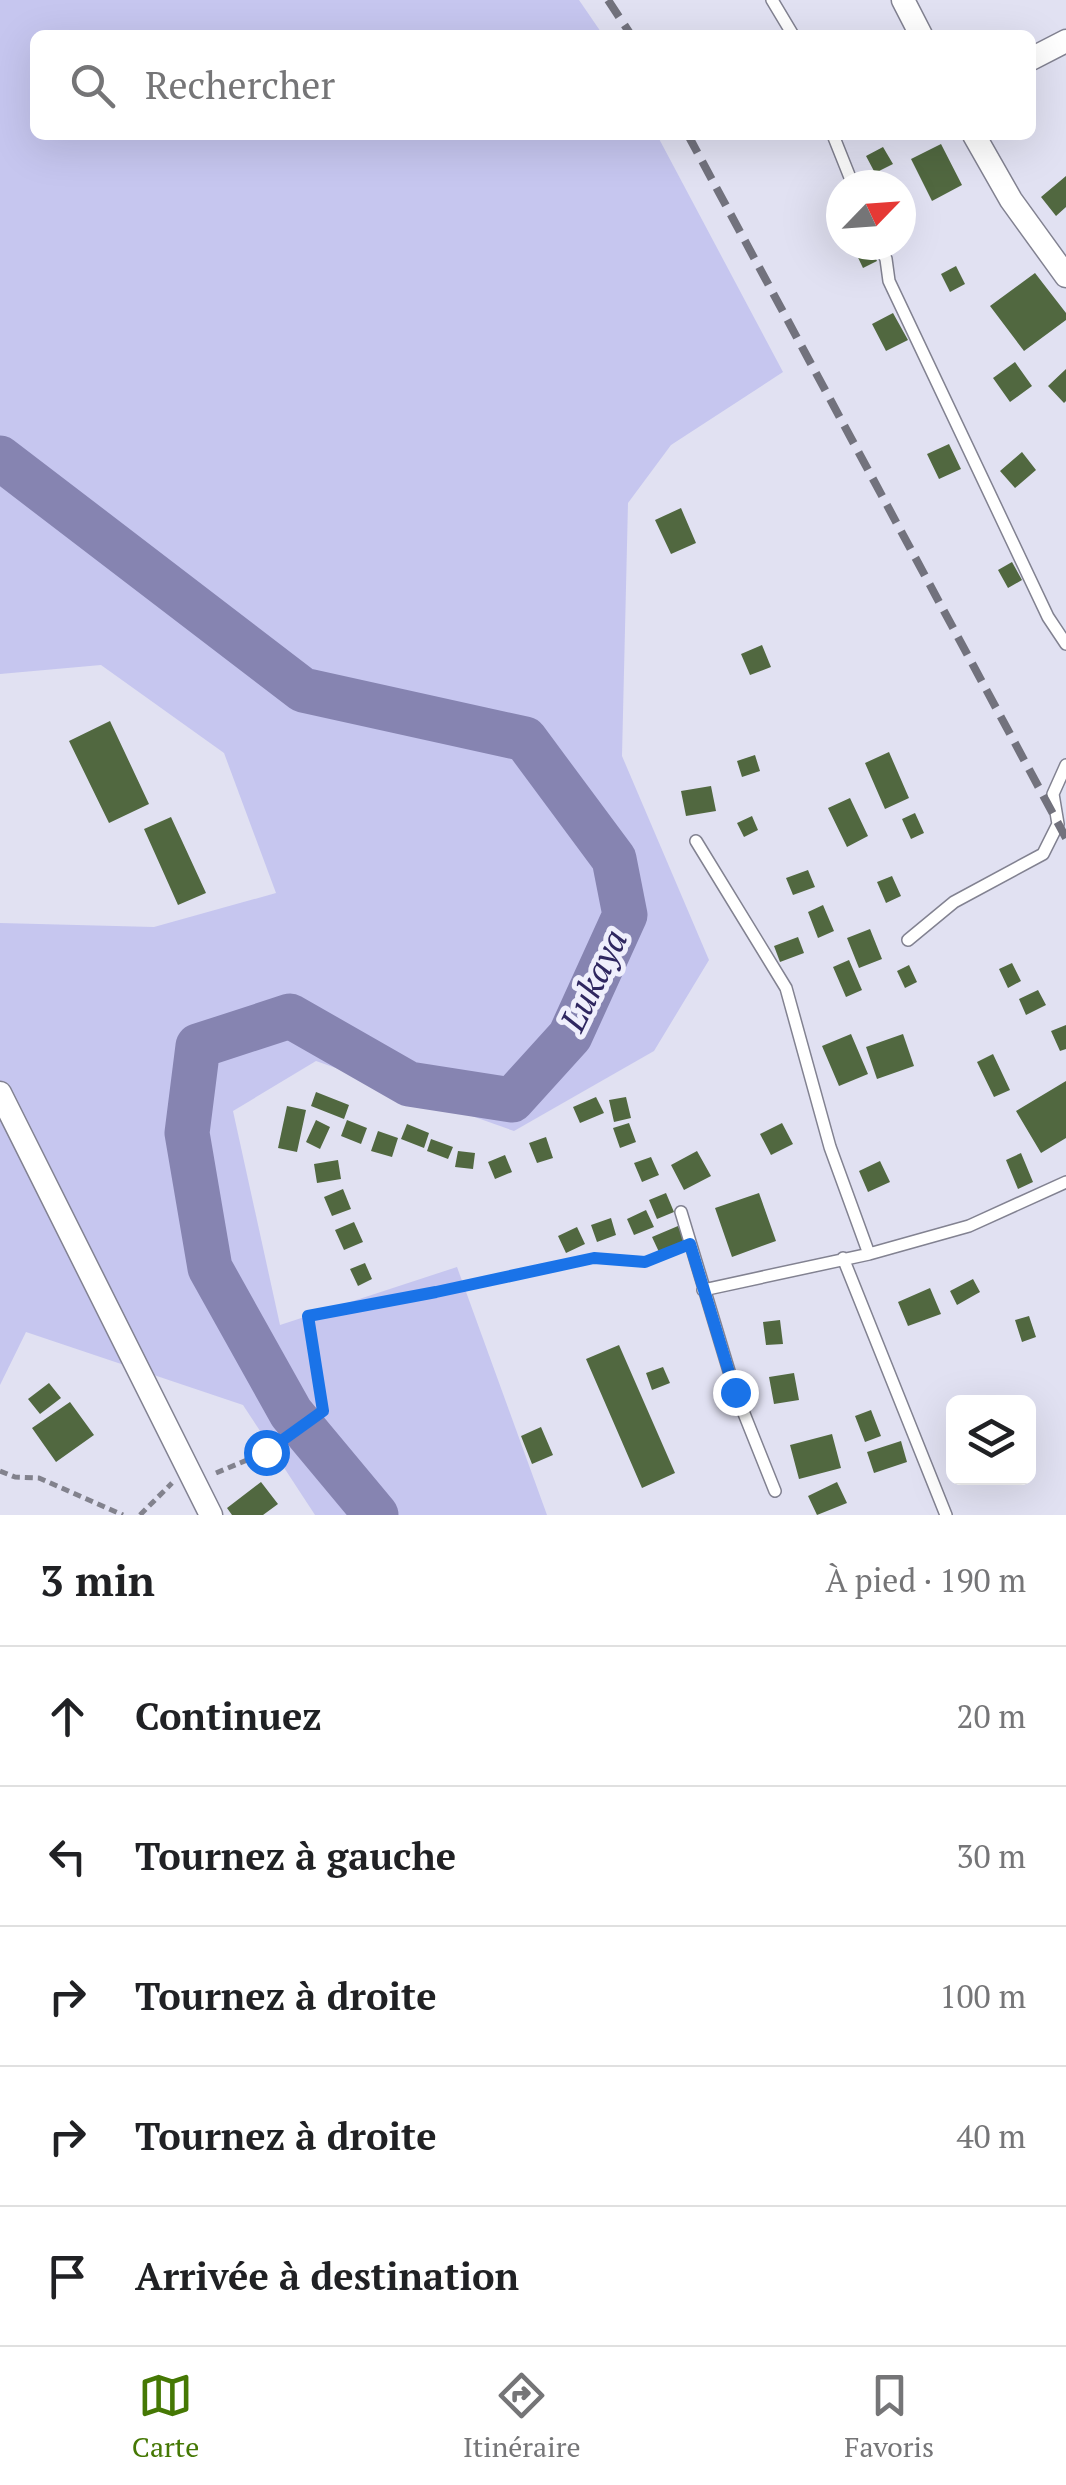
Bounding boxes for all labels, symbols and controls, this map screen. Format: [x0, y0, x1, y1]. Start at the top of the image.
search box [30, 30, 1036, 140]
icon: search [65, 58, 120, 113]
text: Rechercher [145, 60, 335, 110]
north arrow [826, 170, 916, 260]
water label: Lukaya [548, 922, 637, 1039]
route end [713, 1370, 759, 1416]
map controls [946, 1395, 1036, 1485]
button: layers [946, 1395, 1036, 1485]
route start [244, 1430, 290, 1476]
text: 3 min [40, 1552, 155, 1608]
text: À pied · 190 m [826, 1559, 1026, 1601]
icon: ahead [40, 1689, 95, 1744]
text: Continuez [135, 1691, 322, 1741]
text: 20 m [956, 1695, 1026, 1737]
icon: left [40, 1829, 95, 1884]
text: Tournez à gauche [135, 1831, 456, 1881]
text: 30 m [956, 1835, 1026, 1877]
icon: right [40, 1969, 95, 2024]
text: Tournez à droite [135, 1971, 437, 2021]
text: 100 m [939, 1975, 1026, 2017]
icon: right [40, 2109, 95, 2164]
text: Tournez à droite [135, 2111, 437, 2161]
text: 40 m [956, 2115, 1026, 2157]
icon: arrive [40, 2249, 95, 2304]
text: Arrivée à destination [135, 2251, 519, 2301]
tab: Carte [132, 2368, 199, 2465]
tab: Itinéraire [463, 2368, 581, 2465]
tab: Favoris [844, 2368, 934, 2465]

